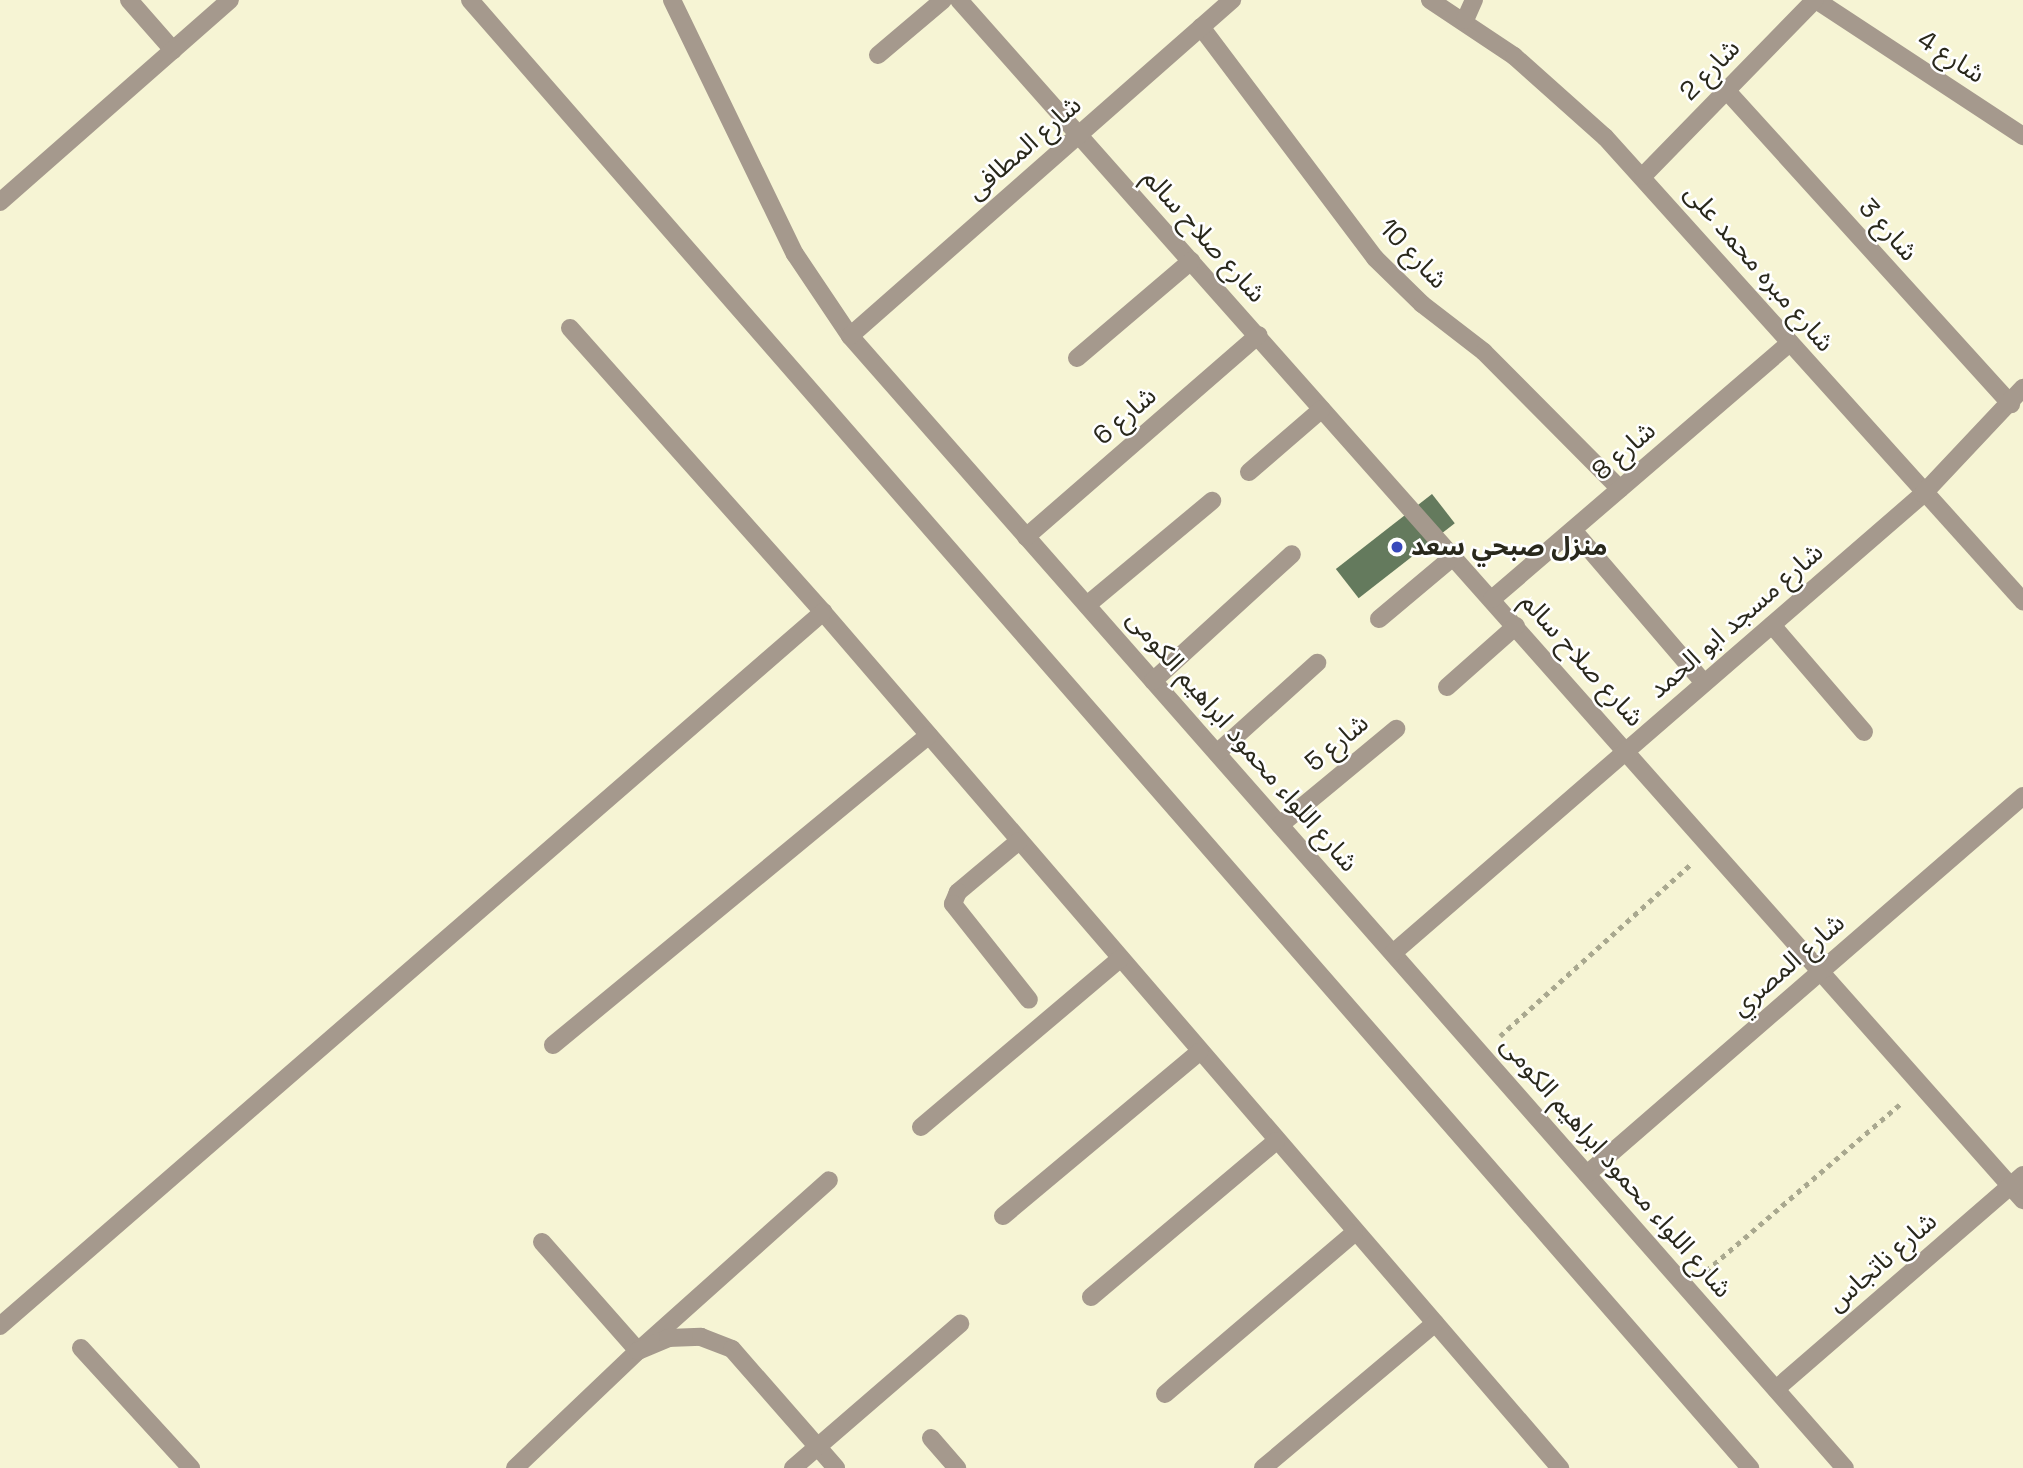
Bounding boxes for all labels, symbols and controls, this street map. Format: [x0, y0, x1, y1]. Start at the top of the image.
street label: شارع 4 [1912, 24, 1990, 90]
street label: شارع 2 [1673, 33, 1747, 107]
street label: شارع المطافى [960, 90, 1088, 206]
street label: شارع صلاح سالم [1136, 163, 1272, 309]
street label: شارع مبره محمد على [1678, 178, 1840, 358]
street label: شارع 3 [1852, 192, 1924, 268]
street label: شارع 10 [1372, 213, 1454, 295]
street label: شارع 6 [1087, 380, 1163, 452]
street label: شارع 8 [1586, 415, 1662, 487]
place label: منزل صبحي سعد [1411, 531, 1607, 563]
street label: شارع مسجد ابو الحمد [1642, 537, 1830, 705]
marker: منزل صبحي سعد [1389, 539, 1405, 555]
street label: شارع صلاح سالم [1514, 587, 1650, 733]
street label: شارع اللواء محمود ابراهيم الكومى [1120, 604, 1364, 878]
street label: شارع 5 [1299, 708, 1375, 778]
street label: شارع المصري [1725, 907, 1851, 1023]
street label: شارع اللواء محمود ابراهيم الكومى [1494, 1030, 1738, 1304]
street label: شارع ناتجاس [1821, 1206, 1943, 1318]

